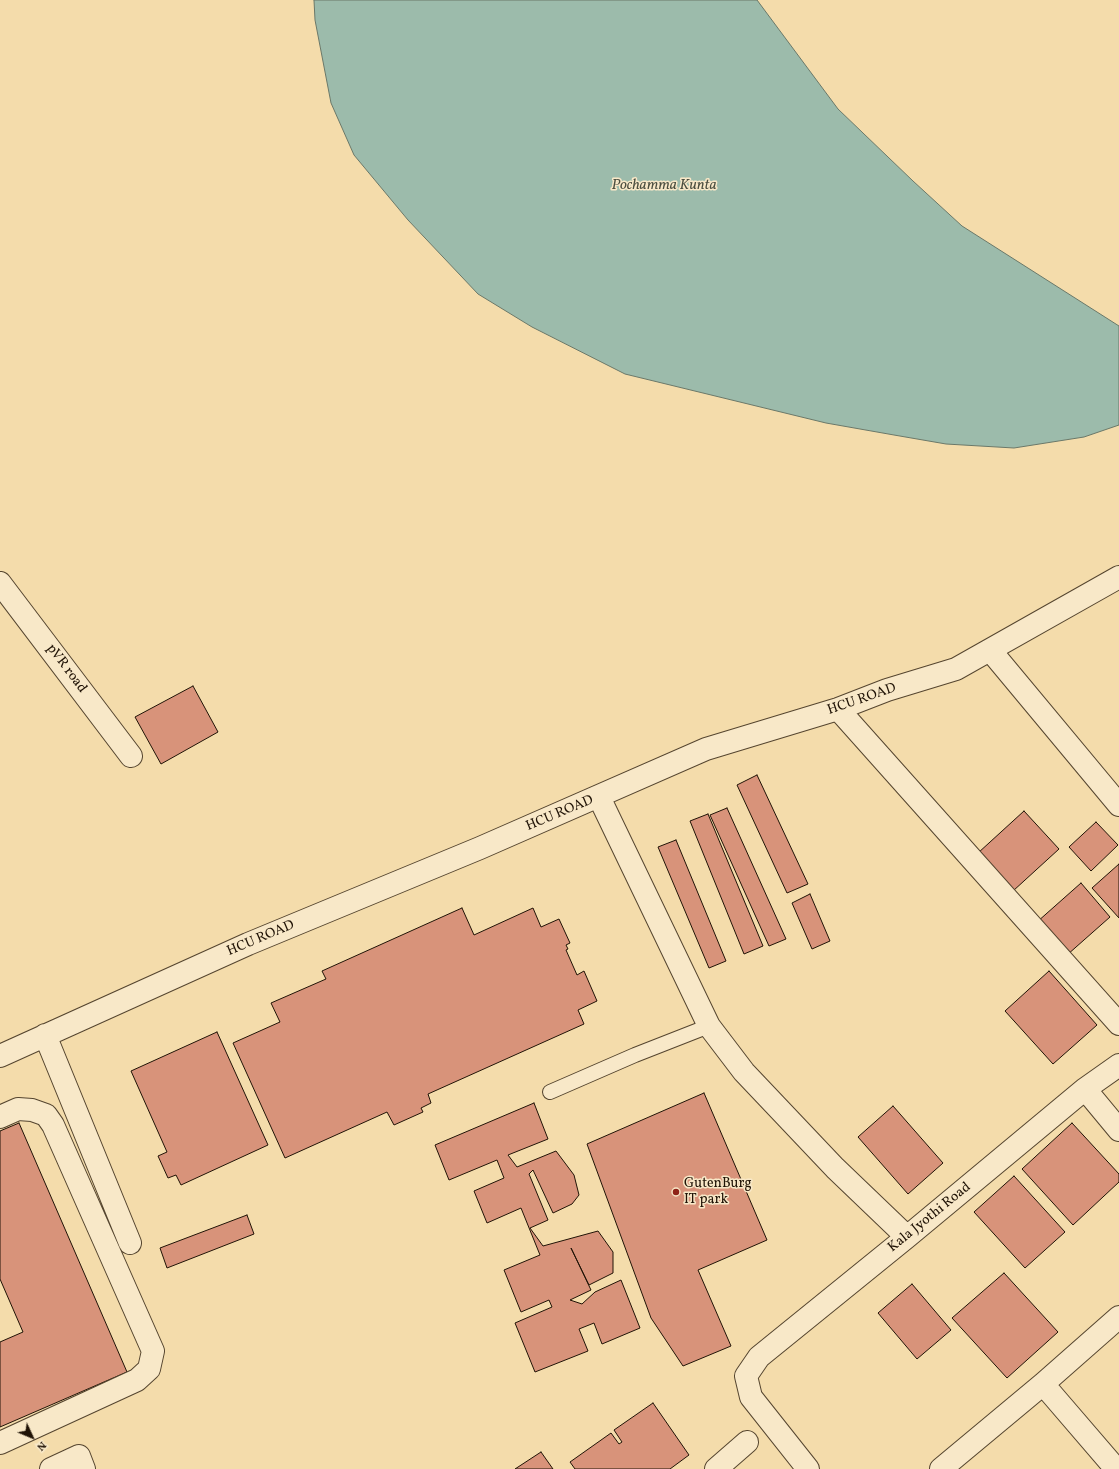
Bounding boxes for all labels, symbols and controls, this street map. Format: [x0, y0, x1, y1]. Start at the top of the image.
water label: Pochamma Kunta [612, 177, 716, 195]
street label: pVR road [42, 641, 90, 697]
street label: HCU ROAD [825, 680, 899, 720]
street label: HCU ROAD [524, 792, 596, 836]
street label: HCU ROAD [225, 917, 297, 961]
place label: GutenBurg IT park [684, 1176, 752, 1208]
street label: Kala Jyothi Road [885, 1179, 975, 1257]
marker: GutenBurg IT park [671, 1187, 681, 1197]
north arrow [12, 1417, 52, 1457]
text: N [33, 1438, 49, 1454]

